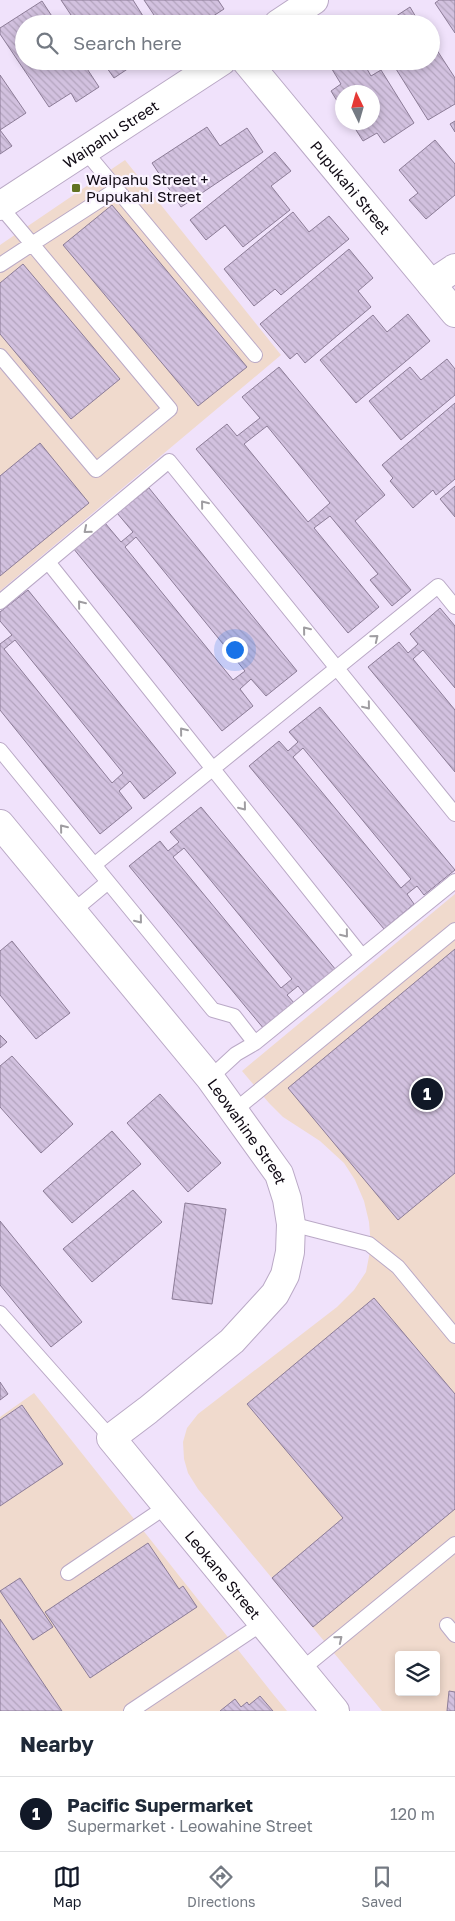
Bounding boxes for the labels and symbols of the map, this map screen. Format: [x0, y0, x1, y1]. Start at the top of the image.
north arrow [335, 85, 380, 130]
street label: Waipahu Street [59, 96, 162, 172]
street label: Pupukahi Street [307, 137, 394, 237]
place label: Waipahu Street + Pupukahi Street [86, 170, 208, 205]
marker: Waipahu Street + Pupukahi Street [70, 182, 82, 194]
one-way arrow [201, 501, 209, 510]
one-way arrow [83, 524, 92, 533]
one-way arrow [78, 600, 87, 609]
one-way arrow [303, 627, 312, 636]
one-way arrow [369, 634, 378, 643]
your location [222, 637, 248, 663]
one-way arrow [362, 700, 370, 709]
one-way arrow [180, 728, 188, 737]
one-way arrow [238, 801, 246, 810]
one-way arrow [60, 824, 69, 833]
one-way arrow [134, 914, 142, 923]
one-way arrow [339, 928, 347, 937]
street label: Leowahine Street [204, 1075, 291, 1186]
pin: 1 [411, 1075, 443, 1113]
street label: Leokane Street [182, 1527, 265, 1623]
one-way arrow [333, 1636, 342, 1644]

